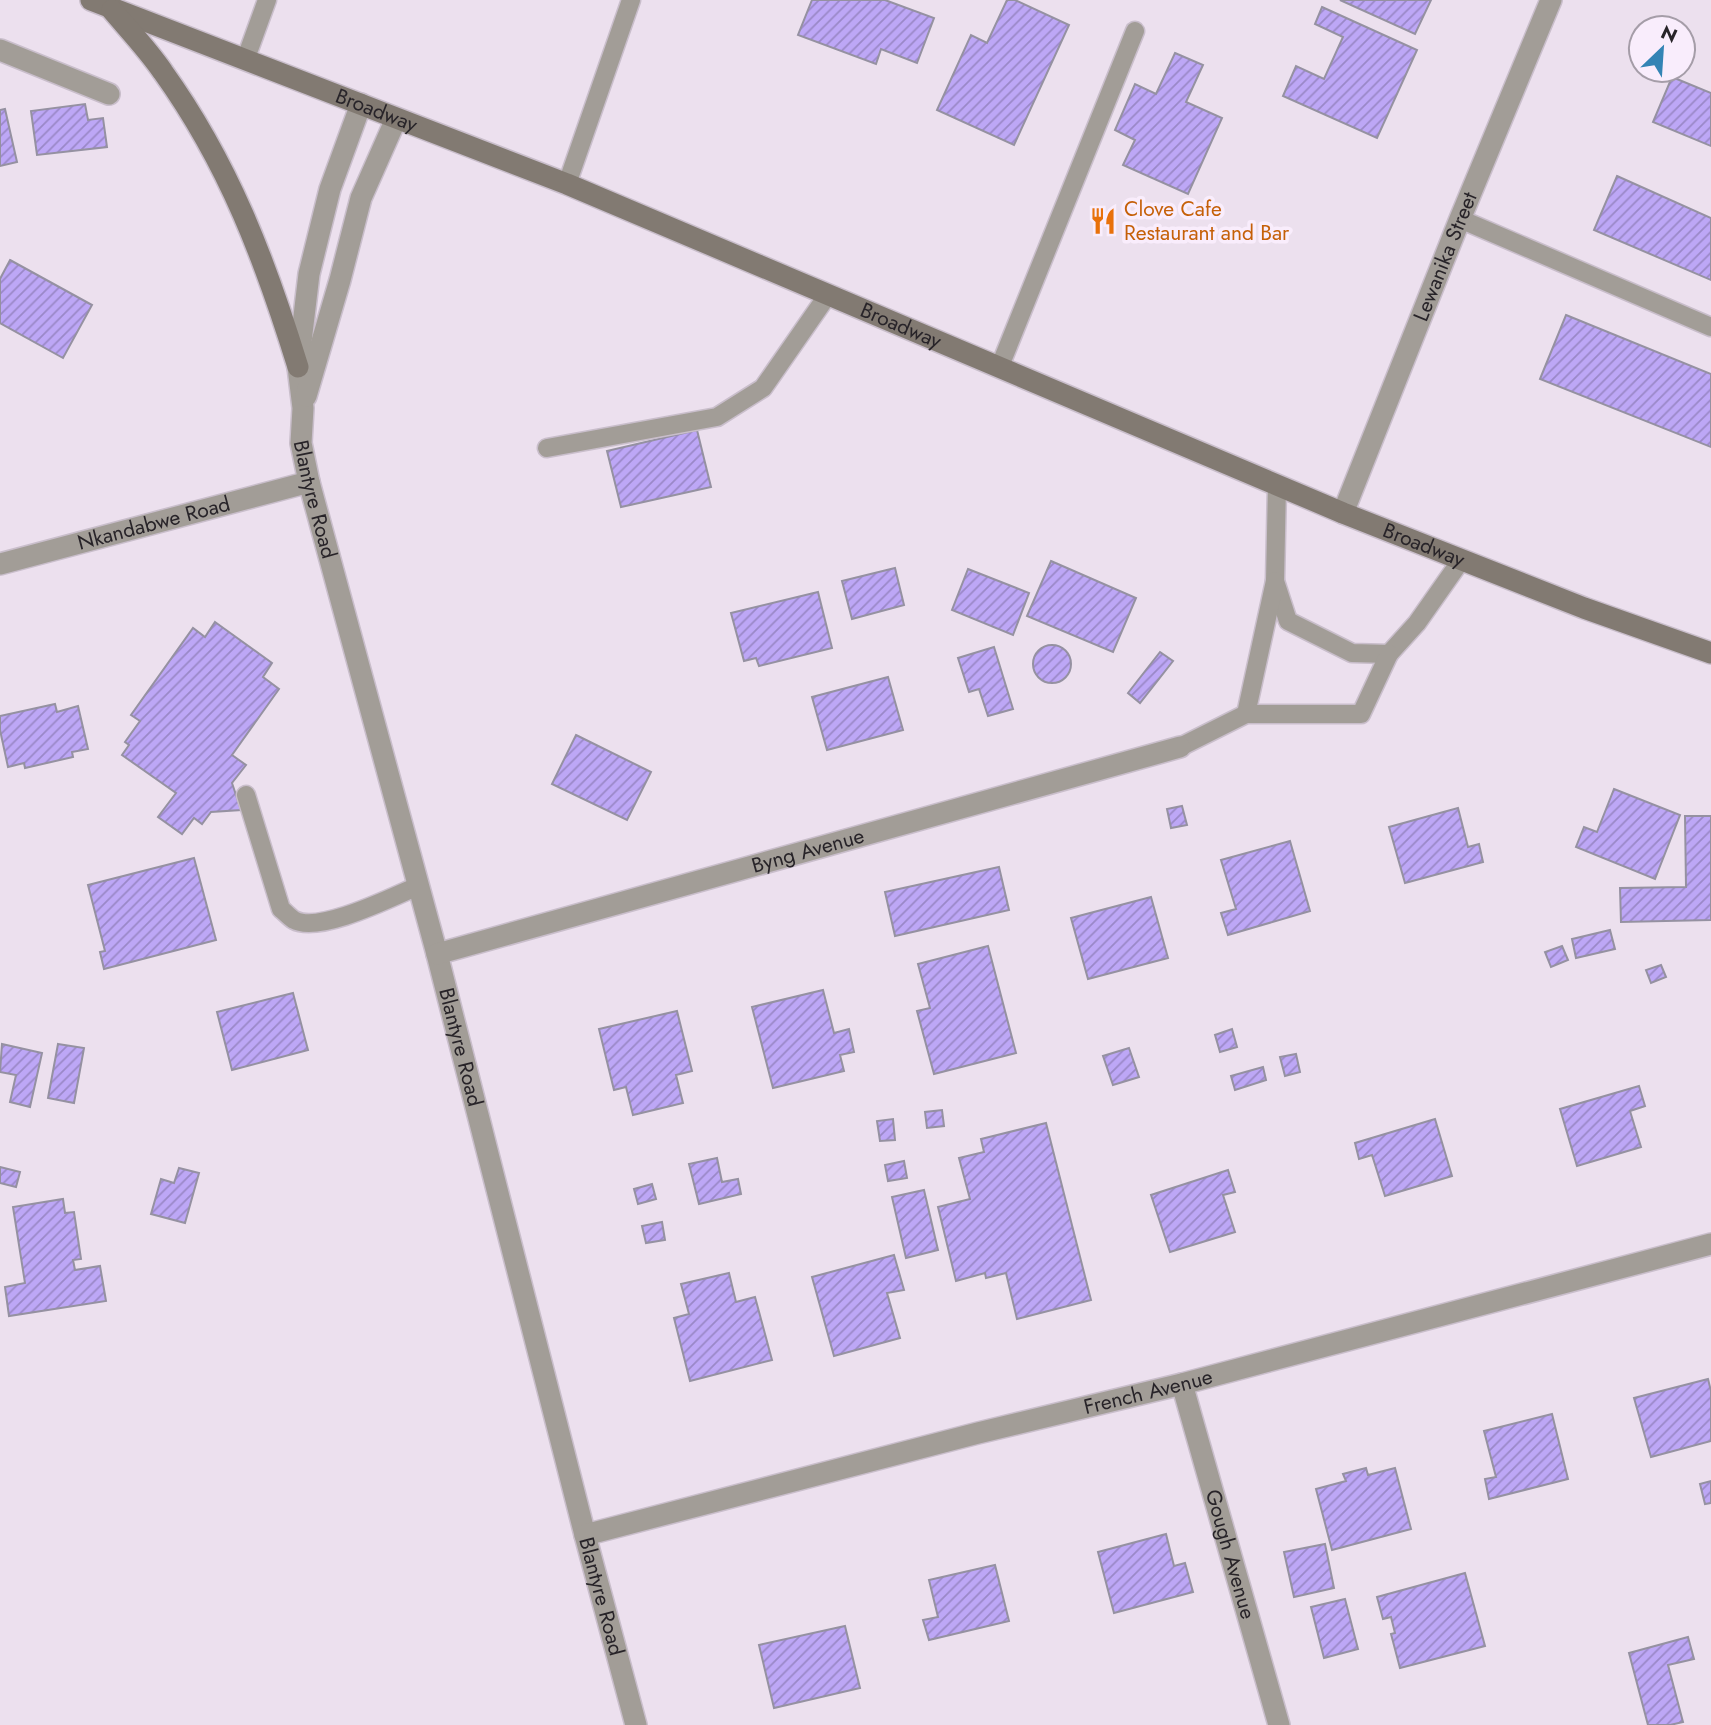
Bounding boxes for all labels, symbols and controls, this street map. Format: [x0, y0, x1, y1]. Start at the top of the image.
north arrow [1627, 14, 1697, 84]
text: N [1656, 19, 1682, 49]
street label: Broadway [331, 81, 422, 140]
street label: Lewanika Street [1406, 187, 1485, 326]
place label: Clove Cafe Restaurant and Bar [1124, 194, 1290, 248]
restaurant icon: Clove Cafe Restaurant and Bar [1088, 206, 1118, 236]
street label: Broadway [856, 295, 947, 356]
street label: Blantyre Road [286, 437, 344, 562]
street label: Nkandabwe Road [74, 489, 233, 558]
street label: Broadway [1378, 515, 1470, 575]
street label: Byng Avenue [748, 821, 868, 881]
street label: Blantyre Road [431, 985, 490, 1110]
street label: French Avenue [1081, 1362, 1216, 1422]
street label: Gough Avenue [1198, 1486, 1263, 1623]
street label: Blantyre Road [571, 1534, 632, 1659]

